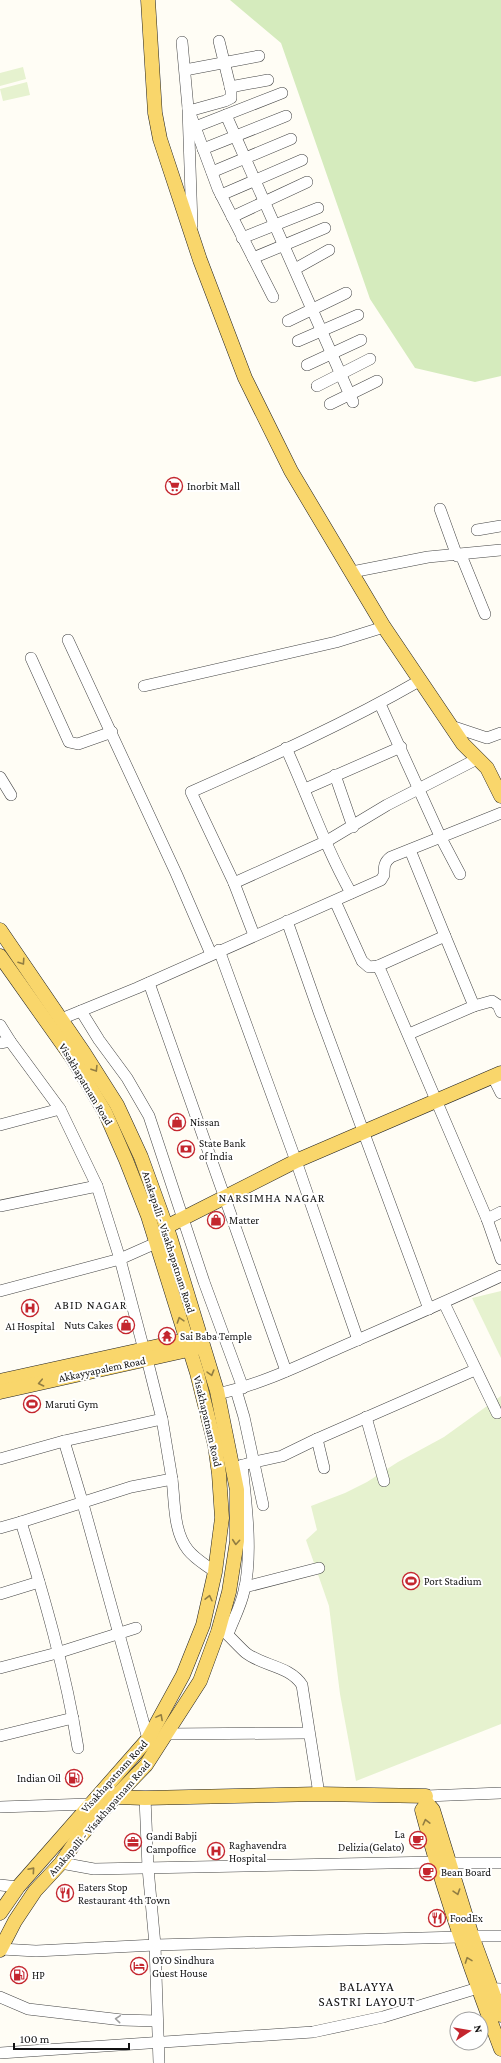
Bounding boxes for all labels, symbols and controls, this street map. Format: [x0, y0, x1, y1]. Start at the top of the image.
supermarket icon: Inorbit Mall [164, 476, 184, 496]
place label: Inorbit Mall [187, 480, 240, 492]
one-way arrow [17, 958, 25, 965]
street label: Visakhapatnam Road [56, 1041, 115, 1128]
one-way arrow [90, 1065, 97, 1072]
shop icon: Nissan [167, 1112, 187, 1132]
place label: Nissan [190, 1116, 220, 1128]
place label: State Bank of India [199, 1137, 246, 1162]
bank icon: State Bank of India [176, 1139, 196, 1159]
street label: Anakapalli - Visakhapatnam Road [139, 1170, 198, 1315]
district label: NARSIMHA NAGAR [219, 1191, 326, 1205]
shop icon: Matter [206, 1210, 226, 1230]
place label: Matter [229, 1214, 259, 1226]
hospital icon: A1 Hospital [20, 1298, 40, 1318]
district label: ABID NAGAR [55, 1298, 127, 1312]
shop icon: Nuts Cakes [116, 1315, 136, 1335]
one-way arrow [176, 1317, 185, 1324]
place label: Nuts Cakes [64, 1319, 113, 1331]
place label: A1 Hospital [5, 1320, 55, 1333]
temple icon: Sai Baba Temple [157, 1326, 177, 1346]
place label: Sai Baba Temple [180, 1330, 252, 1343]
street label: Akkayyapalem Road [57, 1354, 147, 1385]
one-way arrow [206, 1369, 215, 1376]
street label: Visakhapatnam Road [191, 1374, 224, 1468]
one-way arrow [38, 1378, 44, 1386]
sports icon: Maruti Gym [22, 1394, 42, 1414]
place label: Maruti Gym [45, 1398, 98, 1411]
one-way arrow [232, 1539, 241, 1545]
sports icon: Port Stadium [401, 1571, 421, 1591]
place label: Port Stadium [424, 1575, 482, 1587]
one-way arrow [204, 1595, 213, 1602]
one-way arrow [155, 1714, 162, 1721]
street label: Visakhapatnam Road [78, 1737, 151, 1815]
street label: Anakapalli - Visakhapatnam Road [46, 1758, 153, 1879]
fuel station icon: Indian Oil [64, 1768, 84, 1788]
place label: Indian Oil [17, 1772, 61, 1784]
one-way arrow [422, 1819, 430, 1825]
place label: La Delizia(Gelato) [338, 1828, 405, 1854]
place label: Gandi Babji Campoffice [146, 1830, 197, 1856]
cafe icon: La Delizia(Gelato) [408, 1830, 428, 1850]
office icon: Gandi Babji Campoffice [123, 1832, 143, 1852]
place label: Raghavendra Hospital [229, 1839, 287, 1865]
hospital icon: Raghavendra Hospital [206, 1841, 226, 1861]
cafe icon: Bean Board [418, 1862, 438, 1882]
place label: Bean Board [441, 1866, 491, 1878]
one-way arrow [27, 1868, 34, 1875]
place label: Eaters Stop Restaurant 4th Town [78, 1881, 170, 1906]
restaurant icon: Eaters Stop Restaurant 4th Town [55, 1883, 75, 1903]
one-way arrow [453, 1888, 461, 1895]
restaurant icon: FoodEx [427, 1908, 447, 1928]
place label: FoodEx [450, 1912, 483, 1924]
place label: OYO Sindhura Guest House [152, 1954, 214, 1979]
hotel icon: OYO Sindhura Guest House [129, 1956, 149, 1976]
one-way arrow [464, 1956, 473, 1963]
fuel station icon: HP [9, 1965, 29, 1985]
place label: HP [32, 1969, 45, 1981]
district label: BALAYYA SASTRI LAYOUT [318, 1979, 416, 2009]
north arrow [449, 2011, 489, 2051]
one-way arrow [115, 2015, 122, 2024]
text: N [472, 2024, 486, 2034]
scale bar [14, 2025, 129, 2051]
text: 100 m [20, 2032, 50, 2046]

